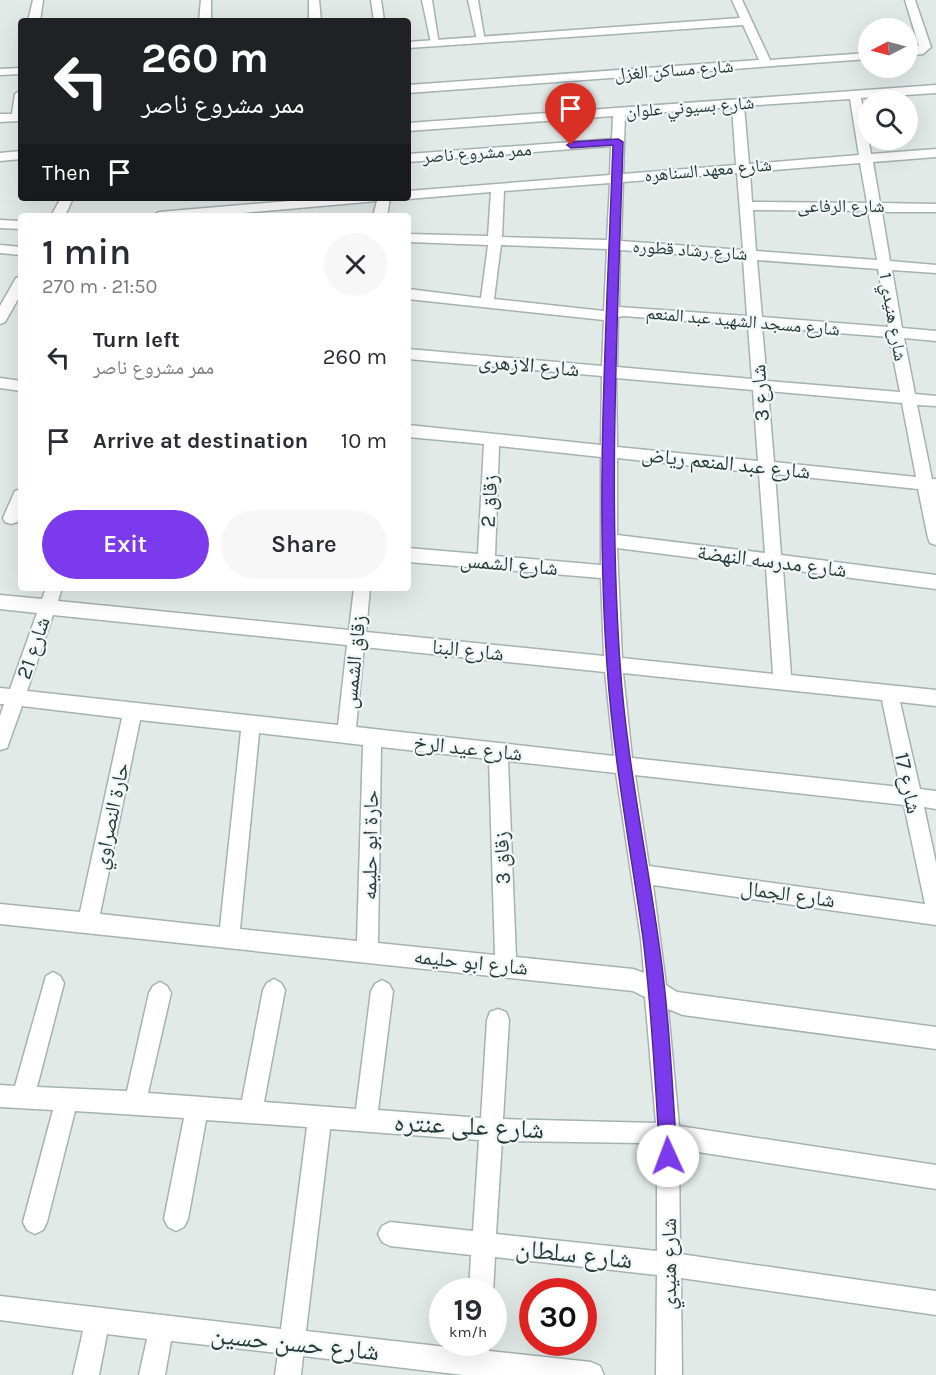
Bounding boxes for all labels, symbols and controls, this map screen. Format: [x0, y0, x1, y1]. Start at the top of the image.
north arrow [858, 18, 918, 78]
map controls [858, 18, 918, 150]
text: 260 m [141, 33, 269, 83]
icon: left [42, 42, 120, 120]
street label: شارع مساكن الغزل [614, 55, 734, 85]
pin [545, 83, 596, 145]
text: ممر مشروع ناصر [141, 88, 305, 120]
button: search [858, 90, 918, 150]
icon: arrive [554, 92, 587, 125]
street label: شارع بسيوني علوان [625, 92, 755, 126]
street label: ممر مشروع ناصر [421, 138, 532, 168]
street label: شارع معهد السناهره [644, 153, 772, 187]
icon: arrive [103, 156, 136, 189]
text: Then [42, 160, 91, 186]
street label: شارع الرفاعى [797, 195, 885, 217]
text: 1 min [42, 231, 131, 273]
button: close [324, 233, 387, 296]
street label: شارع رشاد قطوره [632, 235, 748, 265]
street label: شارع هنيدي 1 [871, 271, 912, 363]
text: 270 m · 21:50 [42, 275, 157, 298]
street label: شارع مسجد الشهيد عبد المنعم [645, 302, 841, 341]
text: Turn left [93, 327, 180, 353]
icon: left [42, 341, 75, 374]
text: 260 m [323, 344, 387, 370]
street label: شارع الازهرى [478, 349, 580, 382]
text: ممر مشروع ناصر [93, 356, 214, 379]
street label: شارع 3 [746, 363, 775, 422]
icon: arrive [42, 425, 75, 458]
text: Arrive at destination [93, 428, 308, 454]
text: 10 m [341, 428, 387, 454]
street label: شارع عبد المنعم رياض [640, 442, 811, 486]
street label: زقاق 2 [476, 474, 503, 528]
button: Exit [42, 510, 209, 579]
button: Share [221, 510, 387, 579]
street label: شارع مدرسه النهضة [696, 540, 848, 583]
street label: شارع الشمس [459, 548, 559, 581]
street label: شارع 21 [11, 614, 56, 683]
street label: زقاق الشمس [337, 614, 372, 710]
street label: شارع البنا [431, 634, 505, 667]
street label: شارع عيد الرخ [412, 730, 524, 767]
street label: شارع 17 [889, 750, 926, 816]
street label: حارة النصراوي [88, 760, 138, 872]
street label: حارة ابو حليمه [357, 790, 383, 900]
street label: زقاق 3 [489, 831, 516, 885]
street label: شارع الجمال [739, 876, 837, 913]
street label: شارع ابو حليمه [413, 944, 529, 981]
street label: شارع على عنتره [393, 1107, 545, 1145]
position arrow [636, 1124, 700, 1188]
street label: شارع هنيدي [657, 1218, 685, 1310]
street label: شارع سلطان [514, 1232, 634, 1276]
speed limit sign: 30 [519, 1278, 597, 1356]
text: 19 [453, 1292, 482, 1328]
street label: شارع حسن حسين [209, 1319, 381, 1367]
text: km/h [449, 1323, 487, 1341]

